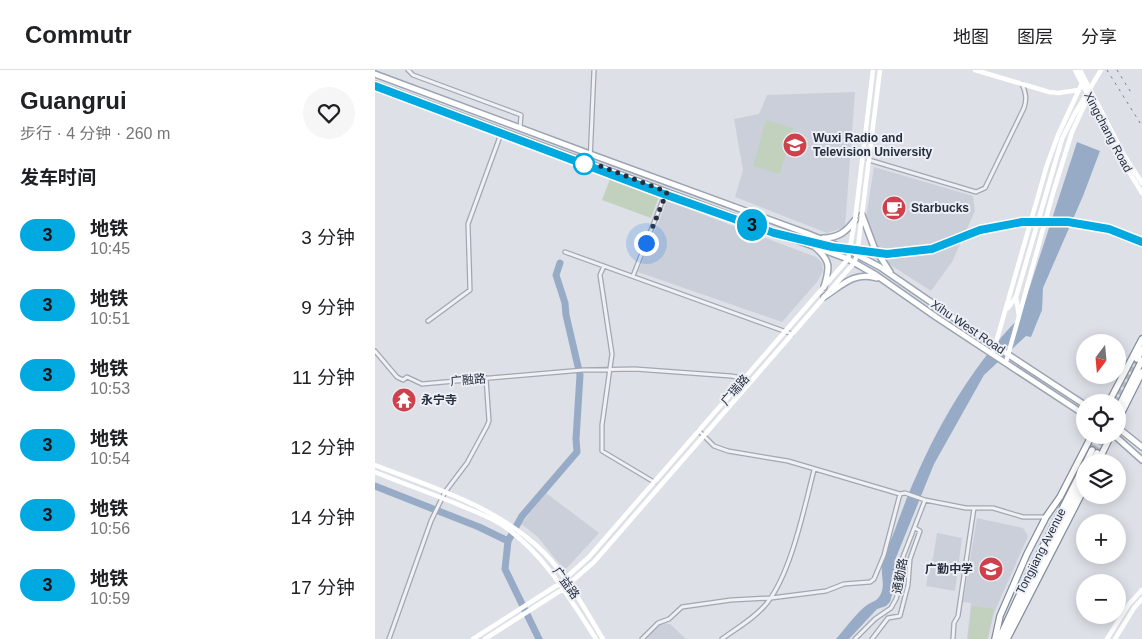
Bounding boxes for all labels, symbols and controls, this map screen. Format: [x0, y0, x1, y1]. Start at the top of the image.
text: Commutr [25, 21, 132, 48]
text: 地图 [953, 27, 989, 47]
text: 图层 [1017, 27, 1053, 47]
text: 分享 [1081, 27, 1117, 47]
text: Guangrui [20, 87, 127, 114]
button: heart [303, 87, 355, 139]
street label: Xingchang Road [1081, 90, 1135, 174]
text: 步行 · 4 分钟 · 260 m [20, 125, 170, 142]
place label: Wuxi Radio and Television University [813, 131, 932, 159]
school or university icon: Wuxi Radio and Television University [782, 132, 808, 158]
unlabelled marker [573, 153, 595, 175]
text: 发车时间 [20, 167, 96, 188]
cafe icon: Starbucks [881, 195, 907, 221]
place label: Starbucks [911, 201, 969, 215]
line badge: 3 [736, 209, 768, 241]
text: 3 [747, 215, 757, 235]
text: 地铁 [90, 218, 128, 239]
text: 3 [42, 225, 53, 245]
text: 3 分钟 [301, 227, 355, 248]
your location [634, 231, 659, 256]
text: 10:45 [90, 240, 130, 257]
text: 地铁 [90, 288, 128, 309]
text: 3 [42, 295, 53, 315]
text: 9 分钟 [301, 297, 355, 318]
street label: Xihu West Road [928, 297, 1008, 357]
text: 10:51 [90, 310, 130, 327]
north arrow [1076, 334, 1126, 384]
map controls [1076, 334, 1126, 624]
text: 地铁 [90, 358, 128, 379]
text: 3 [42, 365, 53, 385]
text: 11 分钟 [292, 367, 355, 388]
street label: 广融路 [449, 371, 487, 389]
street label: 广瑞路 [718, 372, 752, 408]
text: 10:53 [90, 380, 130, 397]
temple icon: 永宁寺 [391, 387, 417, 413]
place label: 永宁寺 [421, 393, 457, 407]
button: locate [1076, 394, 1126, 444]
text: 地铁 [90, 428, 128, 449]
text: 3 [42, 435, 53, 455]
text: 12 分钟 [291, 437, 355, 458]
text: 10:54 [90, 450, 130, 467]
button: layers [1076, 454, 1126, 504]
text: 地铁 [90, 498, 128, 519]
text: 3 [42, 505, 53, 525]
street label: Tongjiang Avenue [1013, 505, 1069, 596]
text: 14 分钟 [291, 507, 355, 528]
button: + [1076, 514, 1126, 564]
text: 10:56 [90, 520, 130, 537]
school or university icon: 广勤中学 [978, 556, 1004, 582]
street label: 通勤路 [890, 557, 910, 595]
place label: 广勤中学 [925, 562, 973, 576]
street label: 广益路 [550, 564, 582, 602]
text: 地铁 [90, 568, 128, 589]
button: − [1076, 574, 1126, 624]
text: 3 [42, 575, 53, 595]
text: 17 分钟 [291, 577, 355, 598]
text: 10:59 [90, 590, 130, 607]

